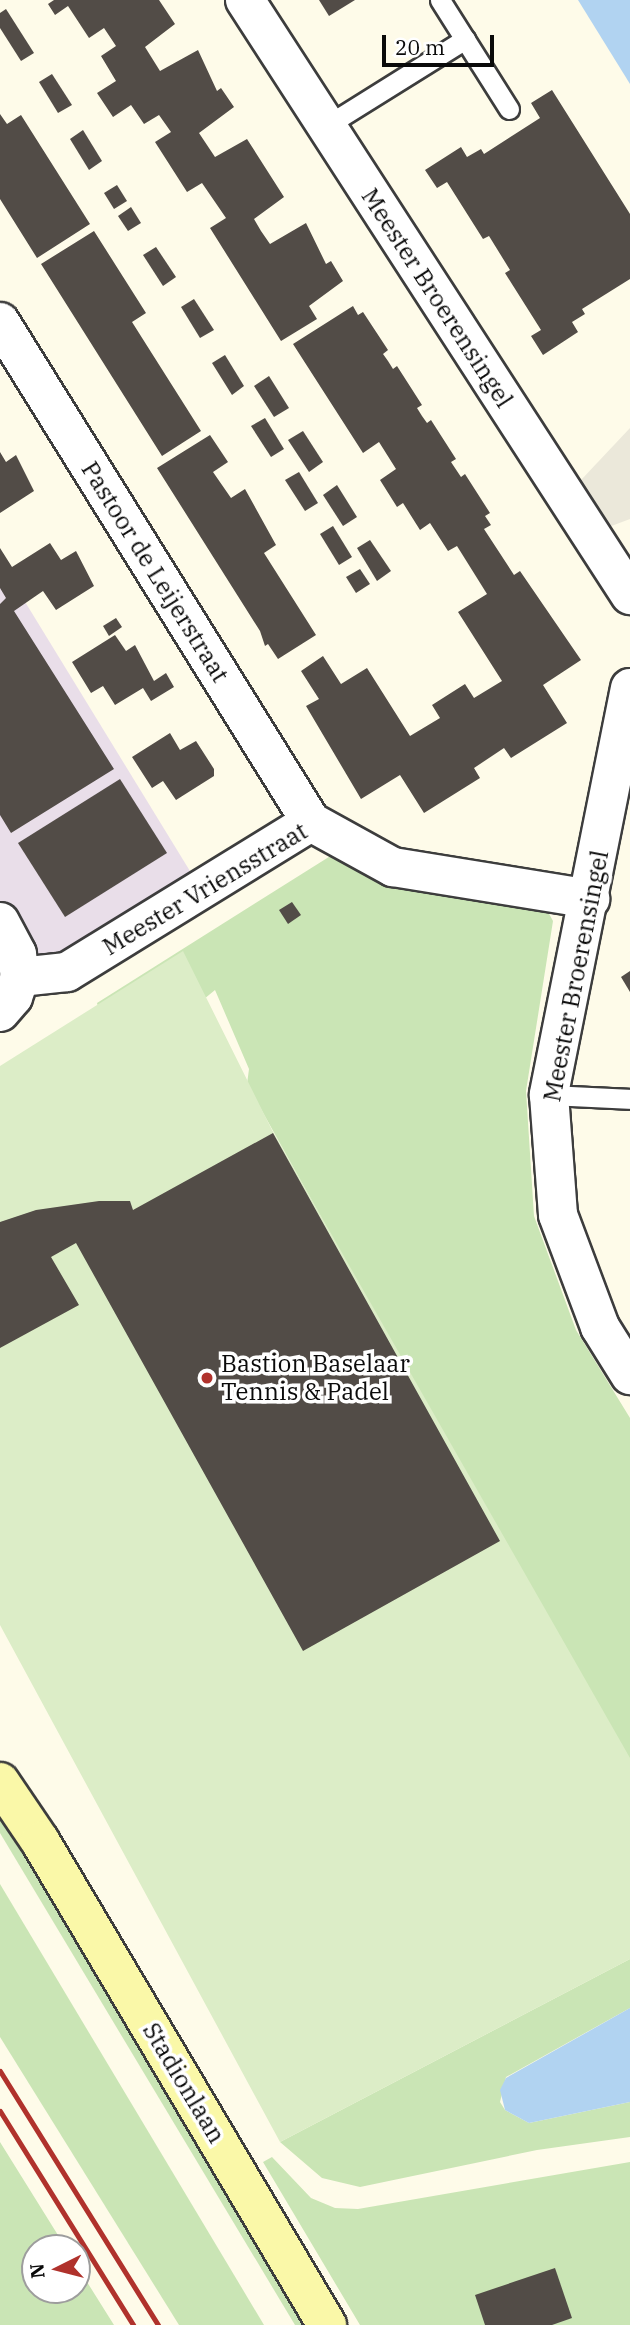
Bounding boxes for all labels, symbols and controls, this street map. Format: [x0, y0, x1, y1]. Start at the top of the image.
scale bar [385, 21, 497, 65]
text: 20 m [395, 33, 445, 61]
street label: Meester Broerensingel [355, 183, 519, 413]
street label: Pastoor de Leijerstraat [75, 456, 235, 688]
street label: Meester Vriensstraat [98, 817, 312, 961]
street label: Meester Broerensingel [537, 848, 615, 1104]
place label: Bastion Baselaar Tennis & Padel [221, 1350, 410, 1406]
marker: Bastion Baselaar Tennis & Padel [199, 1370, 215, 1386]
street label: Stadionlaan [137, 2018, 231, 2148]
north arrow [21, 2234, 91, 2304]
text: N [24, 2262, 50, 2280]

